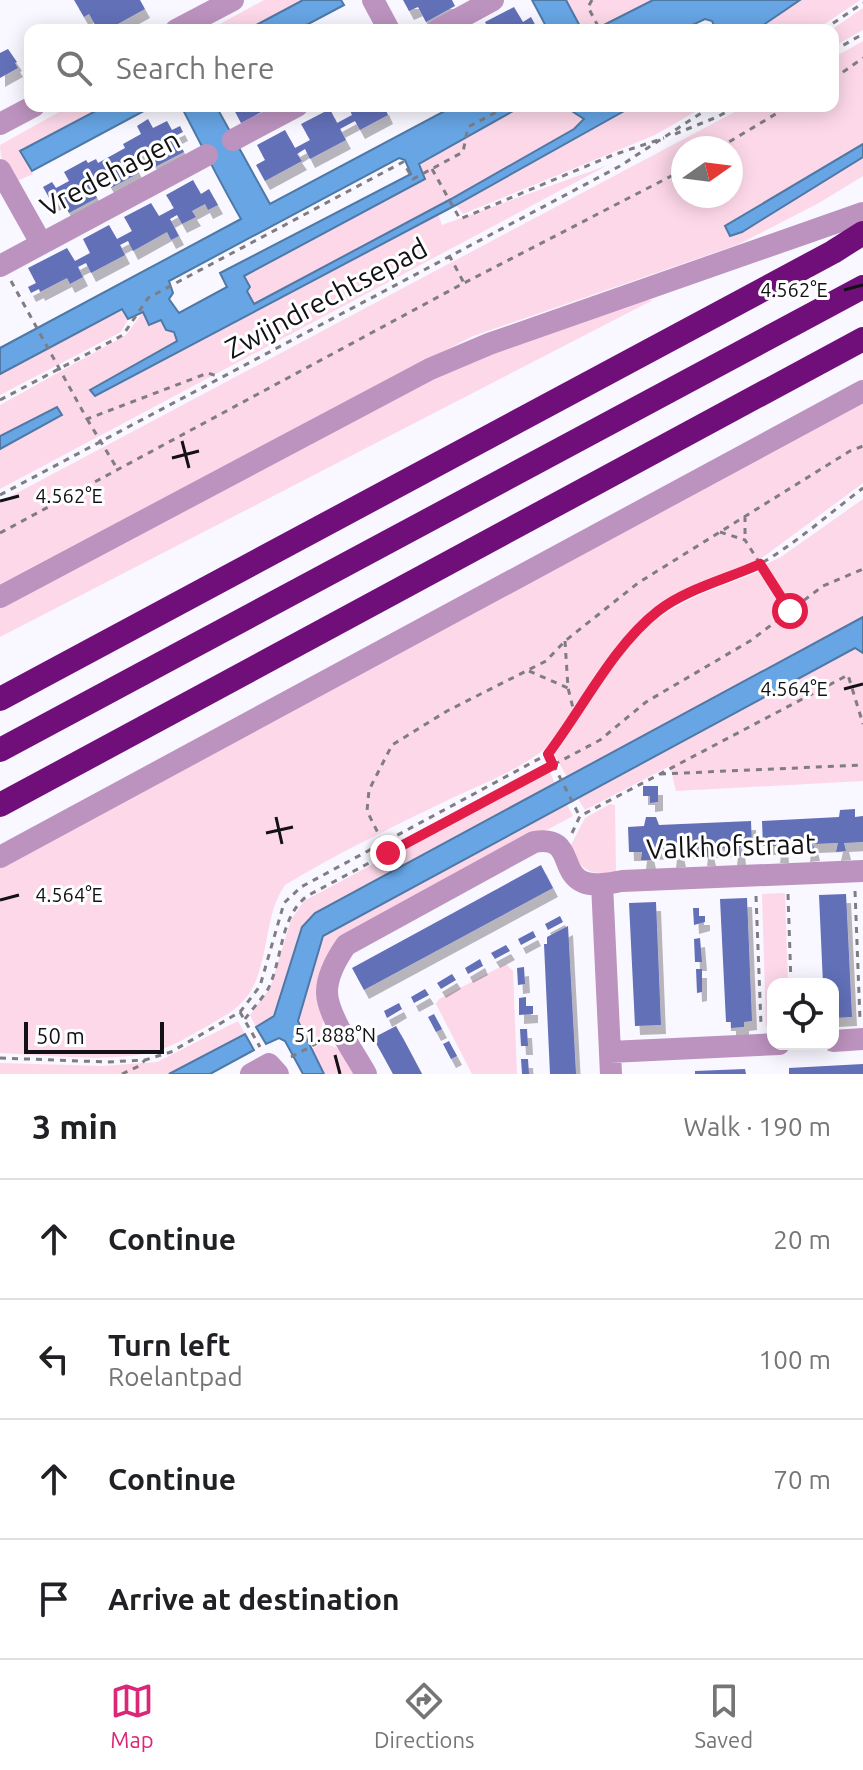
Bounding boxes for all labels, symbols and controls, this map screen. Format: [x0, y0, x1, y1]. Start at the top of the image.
search box [24, 24, 839, 112]
icon: search [52, 46, 96, 90]
text: Search here [116, 51, 275, 85]
street label: Vredehagen [35, 123, 185, 222]
north arrow [671, 136, 743, 208]
street label: Zwijndrechtsepad [220, 231, 432, 364]
text: 4.562°E [760, 278, 828, 301]
text: 4.562°E [35, 484, 103, 507]
route start [772, 593, 808, 629]
text: 4.564°E [760, 677, 828, 700]
street label: Valkhofstraat [646, 827, 816, 864]
route end [370, 835, 406, 871]
text: 4.564°E [35, 883, 103, 906]
map controls [767, 978, 839, 1050]
button: locate [767, 978, 839, 1050]
scale bar [24, 1018, 164, 1054]
text: 50 m [36, 1023, 85, 1048]
text: 51.888°N [294, 1023, 376, 1046]
text: 3 min [32, 1107, 118, 1145]
text: Walk · 190 m [683, 1112, 831, 1141]
icon: ahead [32, 1217, 76, 1261]
text: Continue [108, 1222, 236, 1256]
text: 20 m [773, 1225, 831, 1254]
text: Turn left [108, 1328, 230, 1362]
icon: left [32, 1337, 76, 1381]
text: 100 m [759, 1345, 831, 1374]
text: Roelantpad [108, 1362, 243, 1391]
icon: ahead [32, 1457, 76, 1501]
text: Continue [108, 1462, 236, 1496]
text: 70 m [773, 1465, 831, 1494]
icon: arrive [32, 1577, 76, 1621]
text: Arrive at destination [108, 1582, 400, 1616]
tab: Map [110, 1679, 154, 1752]
tab: Directions [374, 1679, 475, 1752]
tab: Saved [694, 1679, 753, 1752]

